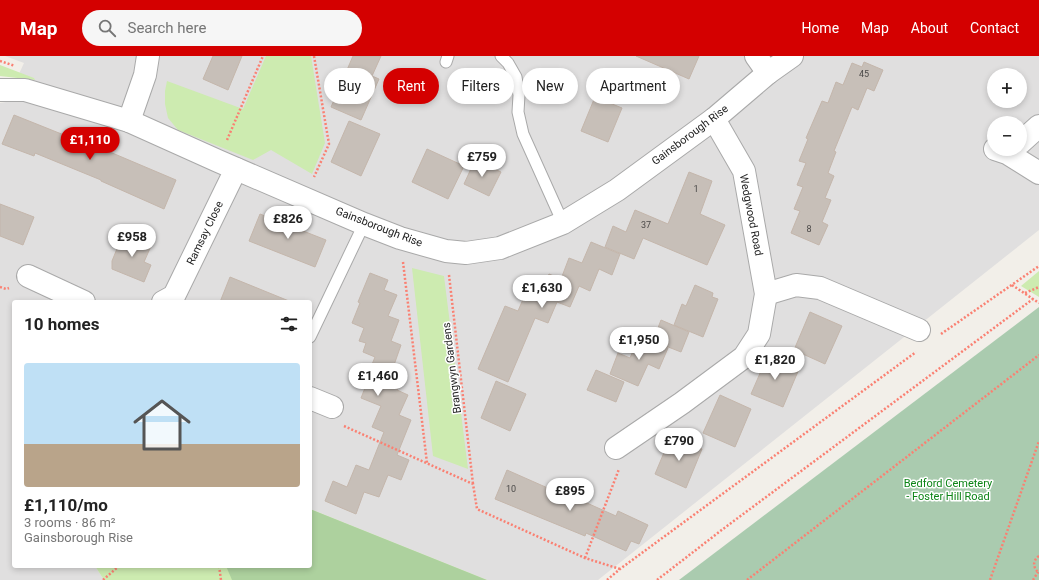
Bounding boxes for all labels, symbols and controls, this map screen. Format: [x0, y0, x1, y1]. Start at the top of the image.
search box [82, 10, 362, 46]
text: Map [20, 17, 58, 40]
icon: search [96, 17, 118, 39]
text: Search here [128, 19, 206, 37]
text: Home [801, 20, 839, 36]
text: Map [861, 20, 889, 36]
text: About [911, 20, 948, 36]
text: Contact [970, 20, 1019, 36]
chip: Buy [324, 68, 375, 104]
chip: Rent [383, 68, 439, 104]
chip: Filters [447, 68, 514, 104]
chip: New [522, 68, 578, 104]
chip: Apartment [586, 68, 680, 104]
map controls [987, 68, 1027, 156]
button: + [987, 68, 1027, 108]
house number: 45 [859, 69, 869, 79]
street label: Gainsborough Rise [649, 102, 731, 168]
button: − [987, 116, 1027, 156]
pin: £1,110 [57, 127, 123, 161]
text: £1,110 [70, 132, 110, 147]
pin: £759 [458, 144, 506, 178]
text: £759 [467, 149, 497, 164]
street label: Wedgwood Road [737, 173, 765, 257]
house number: 1 [693, 184, 699, 194]
street label: Ramsay Close [184, 199, 226, 267]
street label: Gainsborough Rise [334, 204, 425, 250]
pin: £826 [264, 206, 312, 240]
text: £826 [273, 211, 303, 226]
house number: 37 [641, 220, 651, 230]
pin: £958 [108, 224, 156, 258]
house number: 8 [806, 224, 812, 234]
text: £958 [117, 229, 147, 244]
pin: £1,630 [509, 275, 575, 309]
text: £1,630 [522, 280, 562, 295]
icon: filters [278, 313, 300, 335]
text: 10 homes [24, 314, 100, 334]
street label: Brangwyn Gardens [440, 321, 464, 414]
pin: £1,950 [606, 327, 672, 361]
text: £1,950 [619, 332, 659, 347]
pin: £1,820 [742, 347, 808, 381]
text: £1,820 [755, 352, 795, 367]
pin: £1,460 [345, 363, 411, 397]
text: £1,460 [358, 368, 398, 383]
icon: home [126, 389, 198, 461]
pin: £790 [655, 428, 703, 462]
text: £790 [664, 433, 694, 448]
park label: Bedford Cemetery - Foster Hill Road [904, 477, 993, 503]
pin: £895 [546, 478, 594, 512]
text: £895 [555, 483, 585, 498]
house number: 10 [506, 484, 516, 494]
text: £1,110/mo [24, 495, 108, 515]
text: 3 rooms · 86 m² [24, 515, 116, 530]
text: Gainsborough Rise [24, 530, 133, 545]

